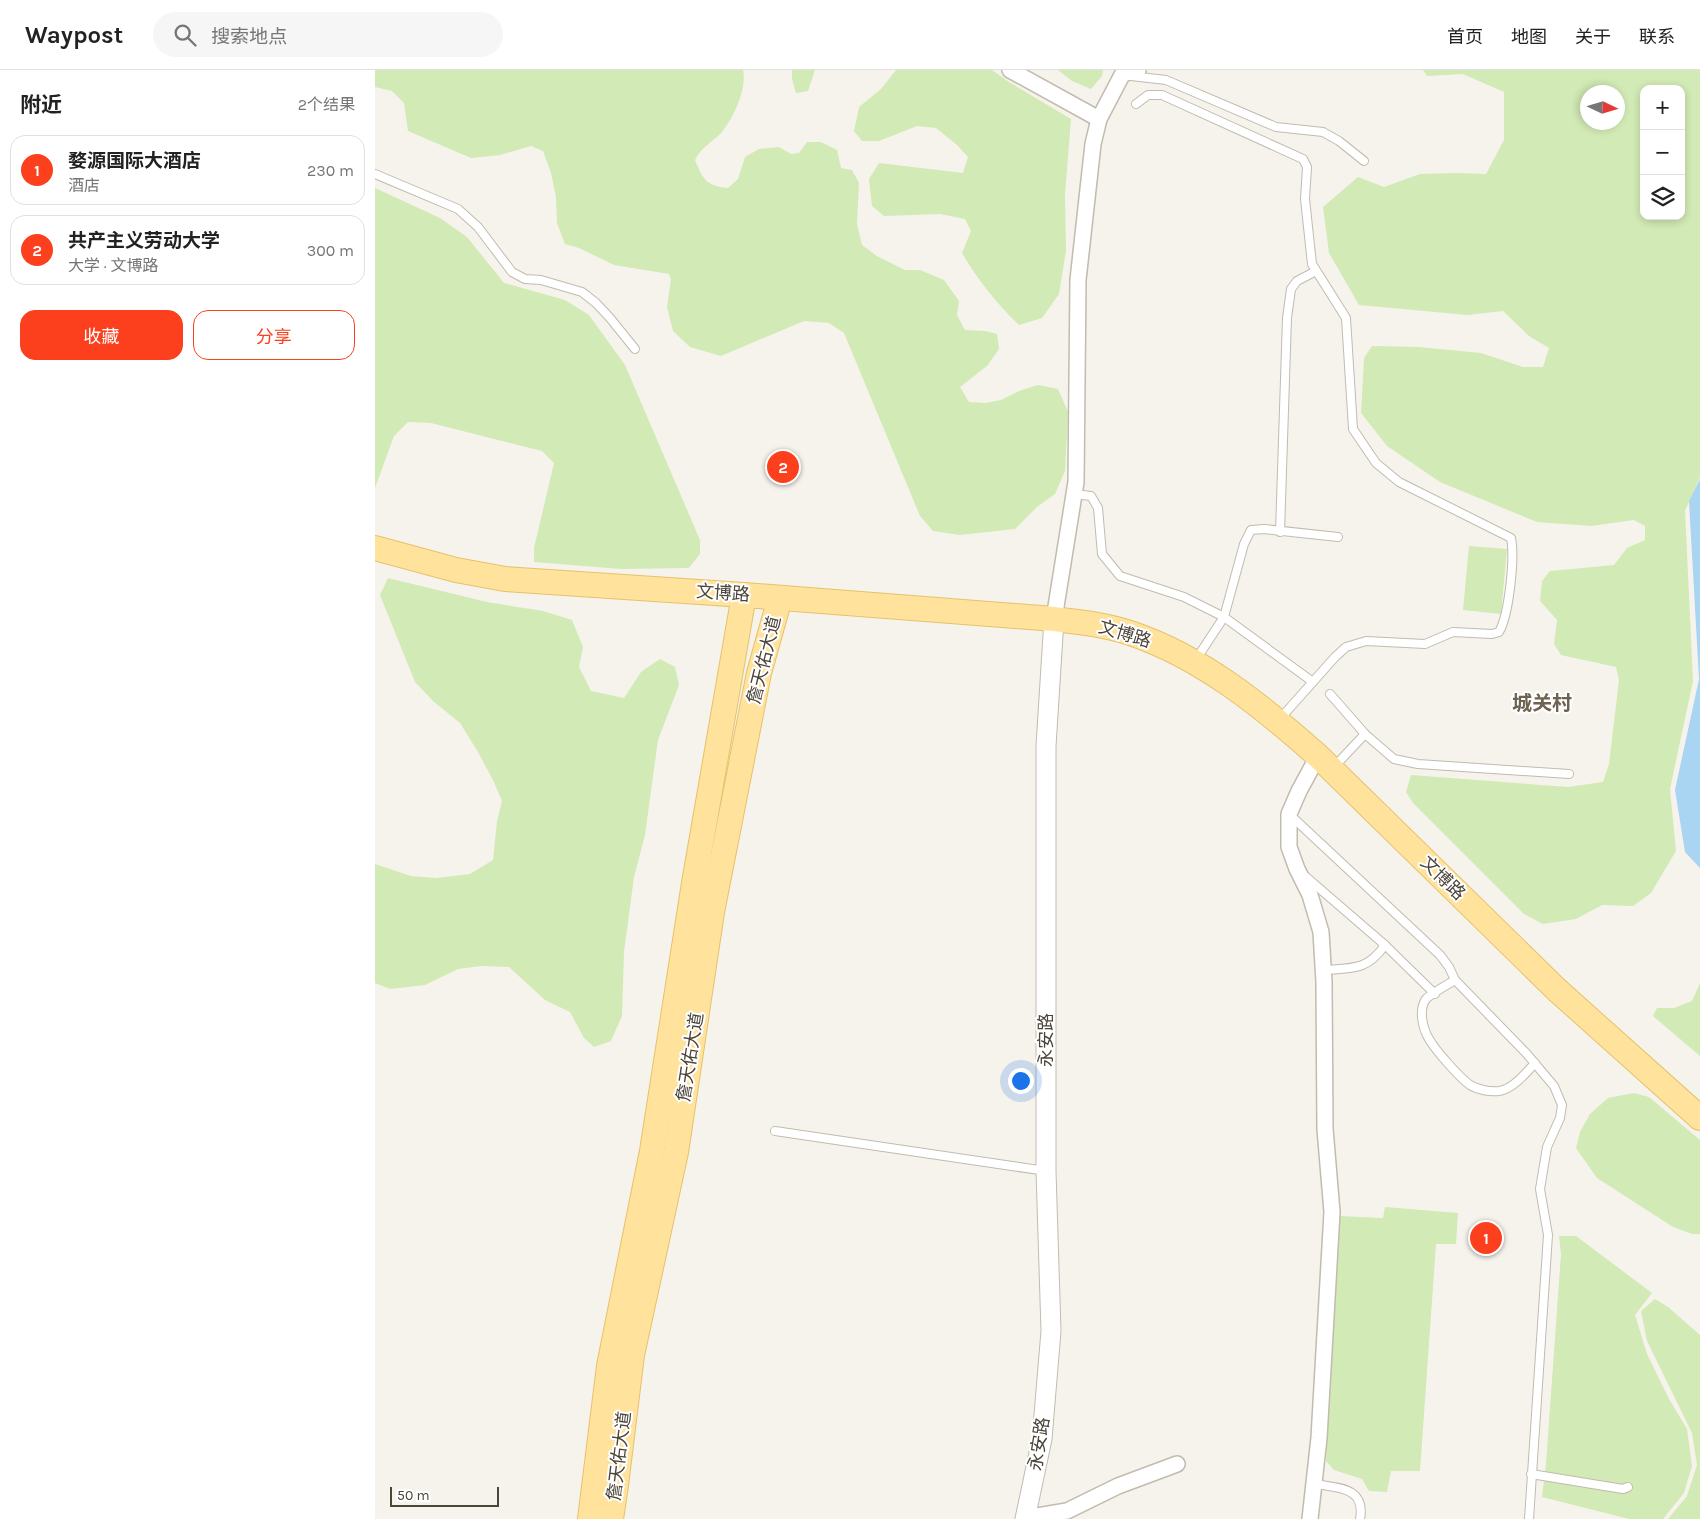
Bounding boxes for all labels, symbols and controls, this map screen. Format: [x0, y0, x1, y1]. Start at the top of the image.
search box [153, 12, 503, 57]
text: Waypost [25, 21, 123, 49]
icon: search [171, 21, 199, 49]
text: 搜索地点 [211, 26, 287, 48]
text: 首页 [1447, 26, 1483, 48]
text: 地图 [1511, 26, 1547, 48]
text: 关于 [1575, 26, 1611, 48]
text: 联系 [1639, 26, 1675, 48]
north arrow [1580, 85, 1625, 130]
map controls [1640, 85, 1685, 220]
button: + [1640, 85, 1685, 130]
text: 附近 [20, 93, 62, 117]
text: 2个结果 [298, 95, 355, 114]
button: − [1640, 130, 1685, 175]
text: 婺源国际大酒店 [68, 150, 201, 172]
text: 1 [34, 161, 40, 180]
text: 230 m [307, 161, 354, 180]
button: layers [1640, 175, 1685, 220]
text: 酒店 [68, 176, 100, 195]
text: 共产主义劳动大学 [68, 230, 220, 252]
text: 2 [32, 241, 42, 260]
text: 300 m [307, 241, 354, 260]
text: 大学 · 文博路 [68, 256, 158, 275]
button: 收藏 [20, 310, 183, 360]
button: 分享 [193, 310, 355, 360]
pin: 2 [767, 448, 799, 486]
street label: 文博路 [695, 580, 751, 606]
street label: 詹天佑大道 [742, 614, 786, 706]
street label: 文博路 [1096, 616, 1154, 652]
district label: 城关村 [1512, 692, 1572, 715]
street label: 文博路 [1416, 851, 1470, 905]
street label: 詹天佑大道 [672, 1011, 708, 1103]
street label: 永安路 [1035, 1013, 1057, 1067]
your location [1008, 1068, 1034, 1094]
pin: 1 [1470, 1219, 1502, 1257]
street label: 詹天佑大道 [603, 1410, 635, 1502]
street label: 永安路 [1024, 1416, 1054, 1472]
scale bar [390, 1484, 499, 1507]
text: 50 m [397, 1487, 430, 1504]

